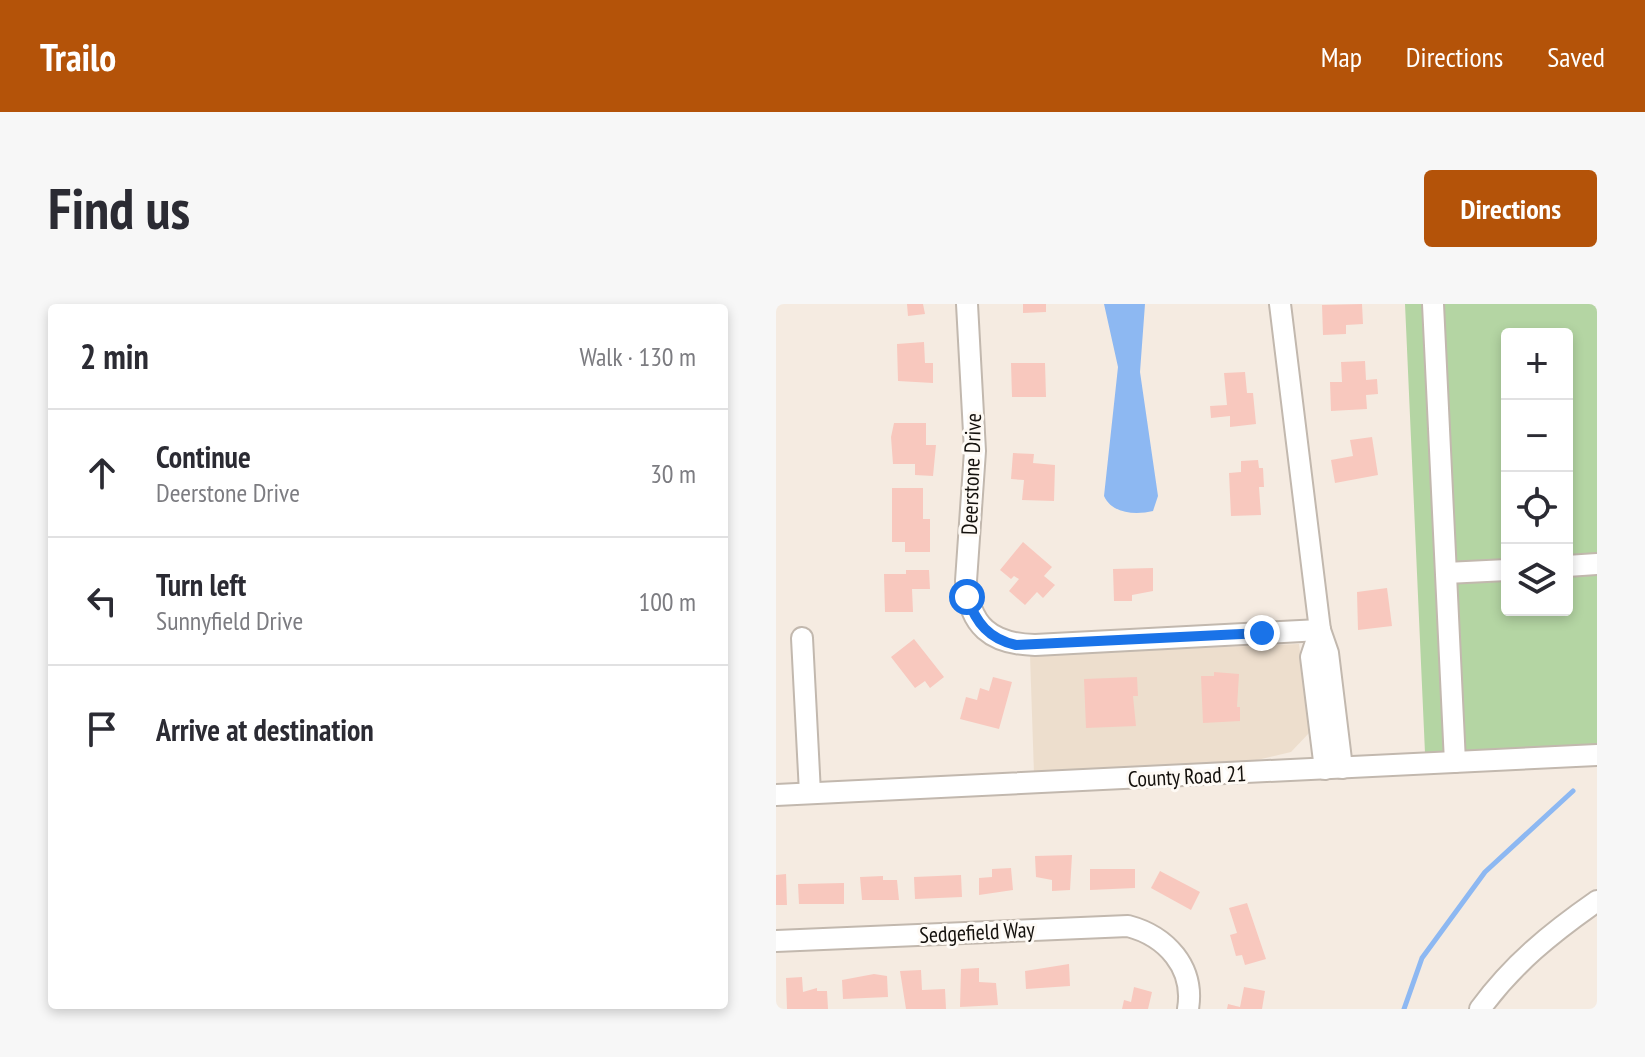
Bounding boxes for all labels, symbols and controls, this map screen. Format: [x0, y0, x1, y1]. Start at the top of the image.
text: Trailo [40, 32, 116, 81]
text: Map [1321, 38, 1362, 75]
text: Directions [1406, 38, 1503, 75]
text: Saved [1547, 38, 1605, 75]
button: Directions [1424, 170, 1597, 247]
text: Find us [48, 172, 190, 244]
map controls [1501, 328, 1573, 616]
button: + [1501, 328, 1573, 400]
text: 2 min [80, 334, 149, 378]
text: Walk · 130 m [579, 340, 696, 373]
button: − [1501, 400, 1573, 472]
street label: Deerstone Drive [955, 413, 987, 535]
text: Continue [156, 437, 251, 476]
icon: ahead [80, 451, 124, 495]
text: 30 m [650, 457, 696, 490]
button: locate [1501, 472, 1573, 544]
text: Deerstone Drive [156, 476, 300, 509]
button: layers [1501, 544, 1573, 616]
text: Turn left [156, 565, 246, 604]
icon: left [80, 579, 124, 623]
route start [949, 579, 985, 615]
text: 100 m [638, 585, 696, 618]
text: Sunnyfield Drive [156, 604, 303, 637]
route end [1244, 615, 1280, 651]
icon: arrive [80, 707, 124, 751]
text: Arrive at destination [156, 710, 374, 749]
street label: County Road 21 [1127, 759, 1247, 793]
street label: Sedgefield Way [919, 915, 1036, 949]

